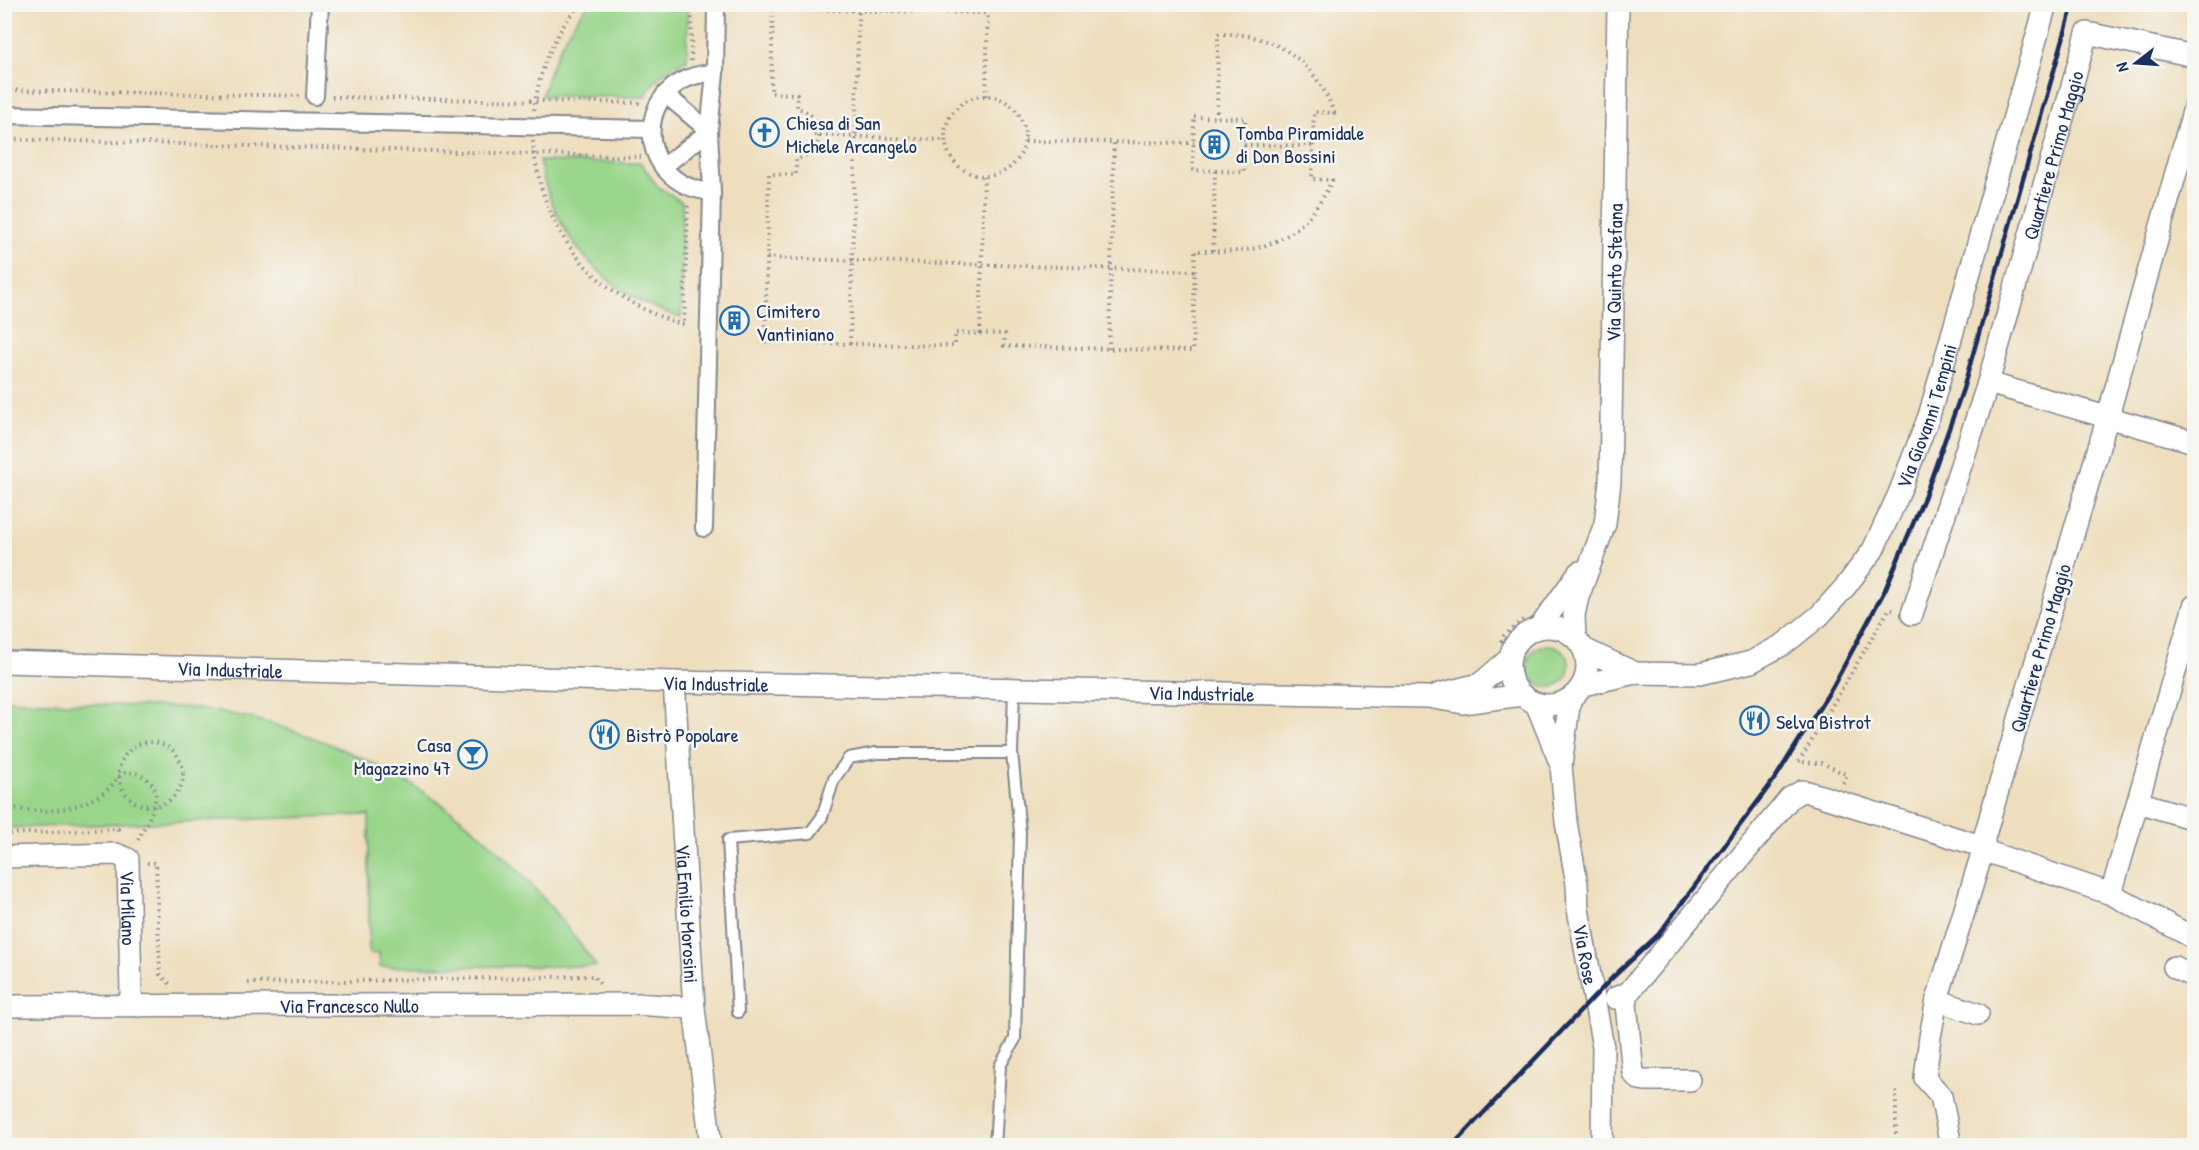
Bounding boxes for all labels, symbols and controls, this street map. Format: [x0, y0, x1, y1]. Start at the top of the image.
north arrow [2106, 33, 2166, 93]
text: N [2110, 60, 2133, 75]
street label: Quartiere Primo Maggio [2016, 67, 2089, 243]
place label: Chiesa di San Michele Arcangelo [786, 109, 917, 159]
church icon: Chiesa di San Michele Arcangelo [749, 117, 781, 149]
place label: Tomba Piramidale di Don Bossini [1236, 119, 1364, 169]
building icon: Tomba Piramidale di Don Bossini [1199, 128, 1231, 160]
street label: Via Quinto Stefana [1599, 203, 1628, 342]
place label: Cimitero Vantiniano [756, 297, 834, 347]
building icon: Cimitero Vantiniano [719, 305, 751, 337]
street label: Via Giovanni Tempini [1889, 341, 1962, 492]
street label: Quartiere Primo Maggio [2003, 560, 2077, 736]
street label: Via Industriale [177, 654, 283, 684]
street label: Via Industriale [662, 668, 769, 697]
street label: Via Industriale [1149, 678, 1255, 707]
restaurant icon: Selva Bistrot [1739, 705, 1771, 737]
place label: Selva Bistrot [1776, 708, 1872, 735]
restaurant icon: Bistrò Popolare [589, 718, 621, 750]
place label: Bistrò Popolare [626, 721, 739, 748]
place label: Casa Magazzino 47 [354, 731, 451, 781]
bar icon: Casa Magazzino 47 [456, 739, 488, 771]
street label: Via Emilio Morosini [670, 843, 706, 984]
street label: Via Milano [115, 870, 143, 946]
street label: Via Rose [1568, 922, 1605, 987]
street label: Via Francesco Nullo [279, 991, 419, 1019]

